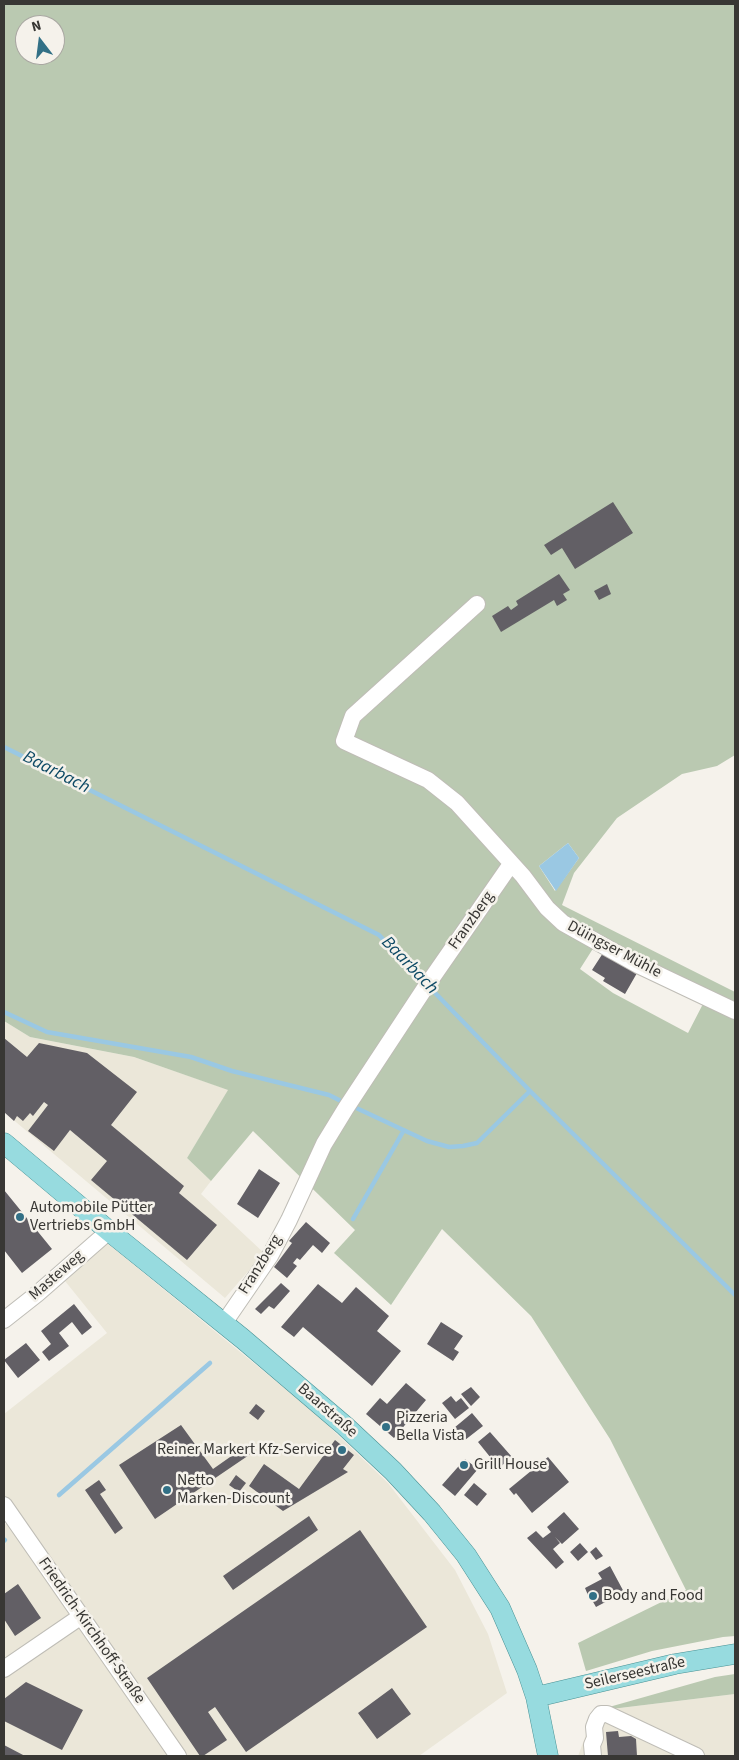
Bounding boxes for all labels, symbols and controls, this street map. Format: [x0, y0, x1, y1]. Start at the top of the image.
north arrow [15, 15, 65, 65]
text: N [29, 16, 43, 37]
water label: Baarbach [19, 747, 93, 799]
street label: Franzberg [445, 888, 499, 954]
street label: Düingser Mühle [564, 917, 664, 983]
water label: Baarbach [376, 933, 442, 999]
place label: Automobile Pütter Vertriebs GmbH [30, 1198, 153, 1236]
marker: Automobile Pütter Vertriebs GmbH [14, 1211, 26, 1223]
street label: Franzberg [235, 1232, 287, 1298]
street label: Masteweg [26, 1247, 88, 1305]
street label: Baarstraße [293, 1380, 361, 1442]
place label: Pizzeria Bella Vista [396, 1408, 464, 1446]
marker: Pizzeria Bella Vista [380, 1421, 392, 1433]
place label: Reiner Markert Kfz-Service [157, 1440, 332, 1460]
marker: Reiner Markert Kfz-Service [336, 1444, 348, 1456]
place label: Grill House [474, 1455, 547, 1475]
marker: Grill House [458, 1459, 470, 1471]
place label: Netto Marken-Discount [177, 1471, 291, 1509]
marker: Netto Marken-Discount [161, 1484, 173, 1496]
street label: Friedrich-Kirchhoff-Straße [33, 1554, 149, 1708]
place label: Body and Food [603, 1586, 703, 1606]
marker: Body and Food [587, 1590, 599, 1602]
street label: Seilerseestraße [583, 1653, 687, 1695]

